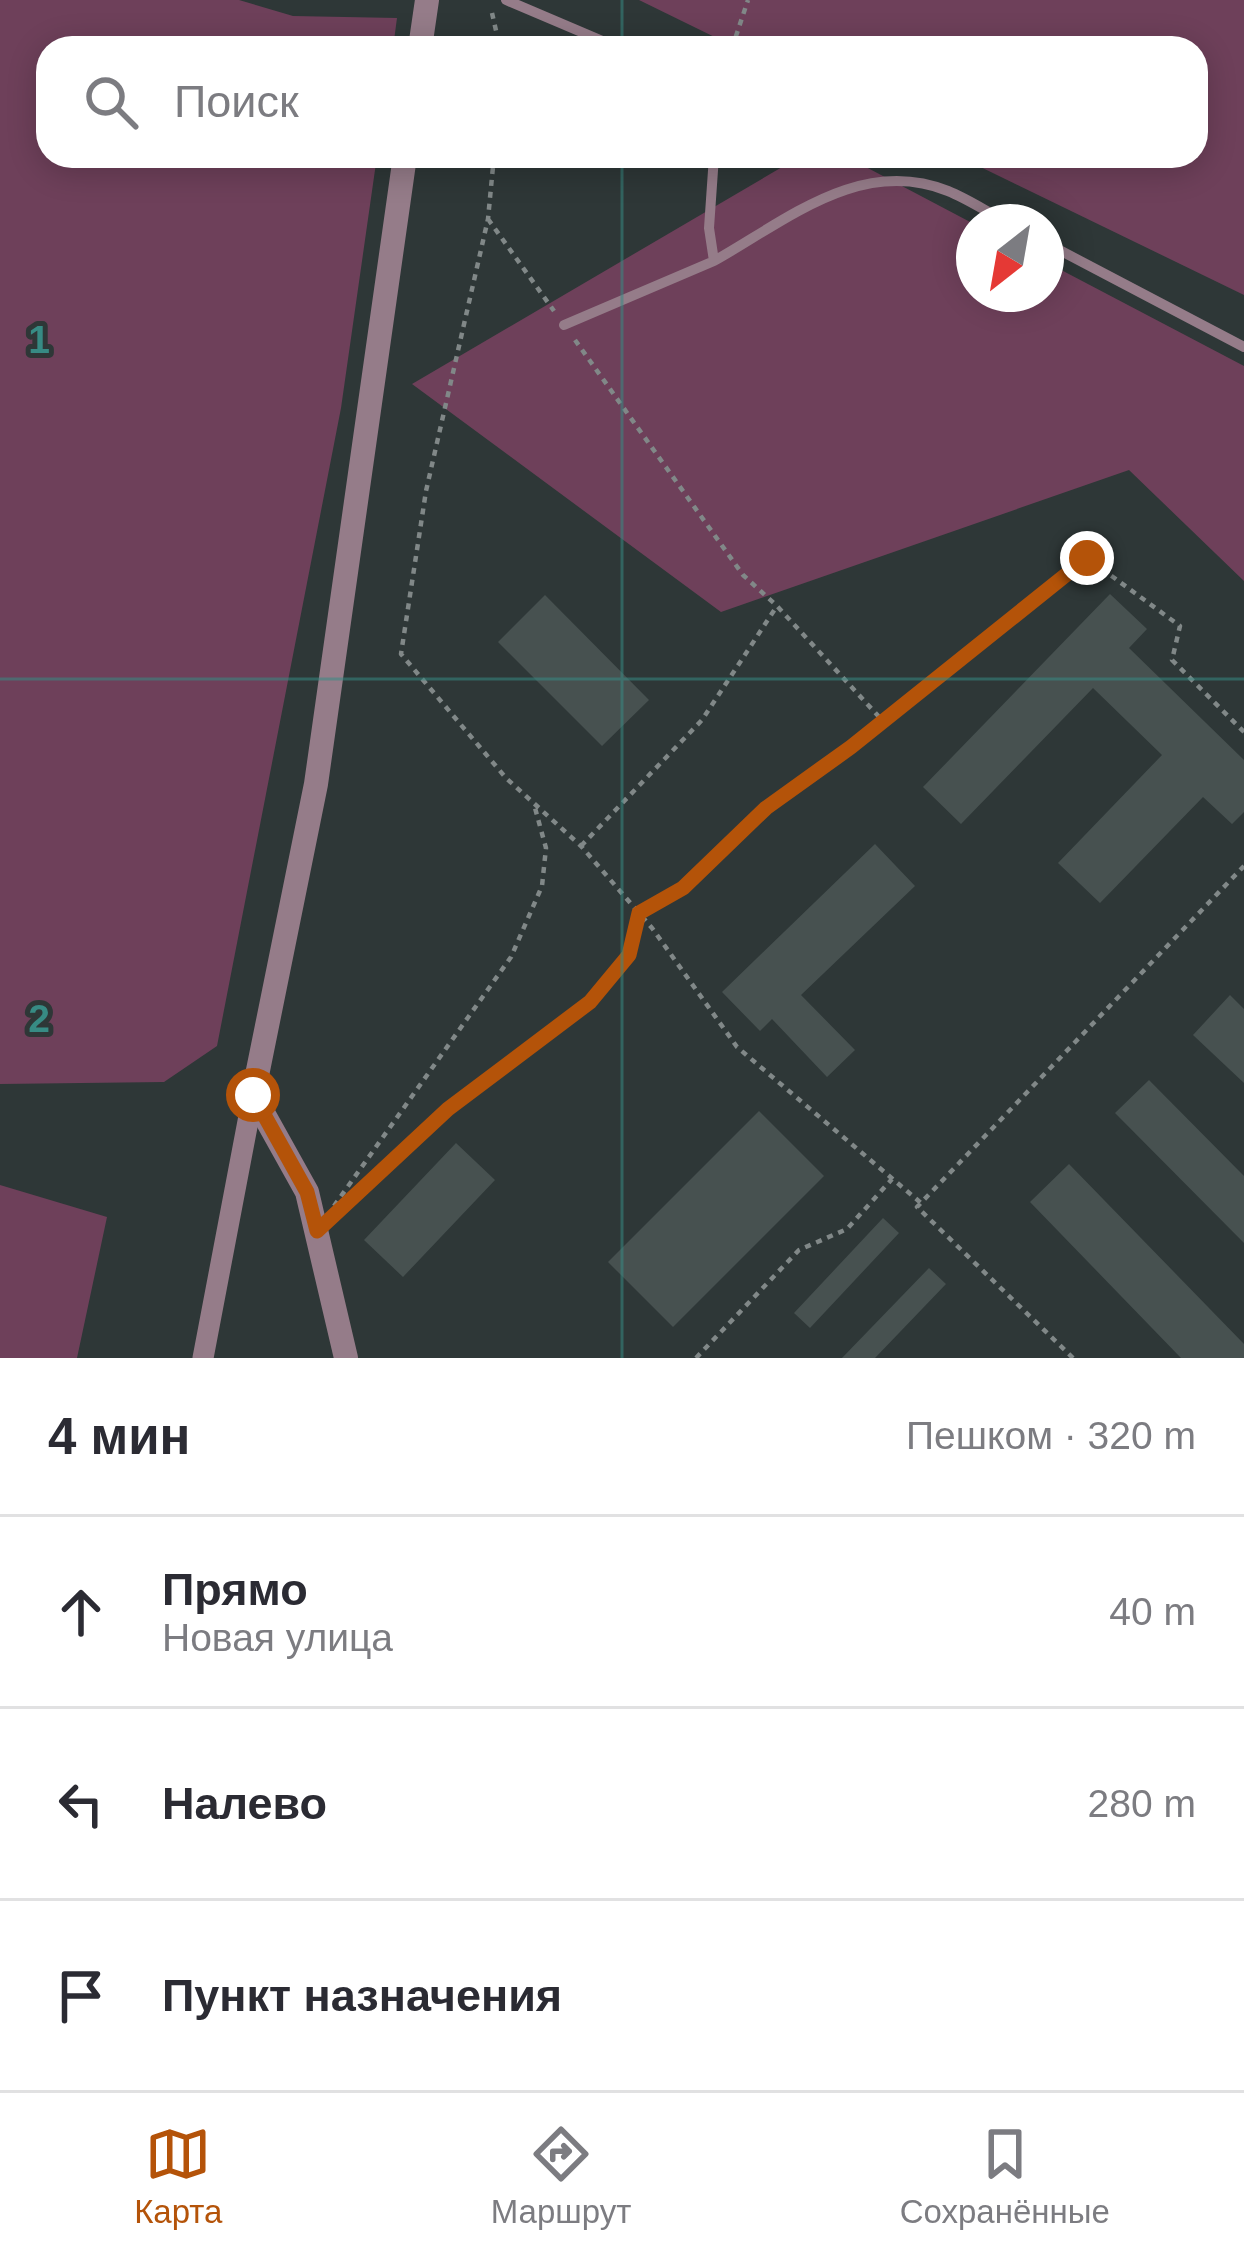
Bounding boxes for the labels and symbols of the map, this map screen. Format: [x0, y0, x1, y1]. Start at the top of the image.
north arrow [956, 204, 1064, 312]
text: 1 [28, 318, 50, 361]
route end [1060, 531, 1114, 585]
text: 2 [28, 997, 50, 1040]
route start [226, 1068, 280, 1122]

